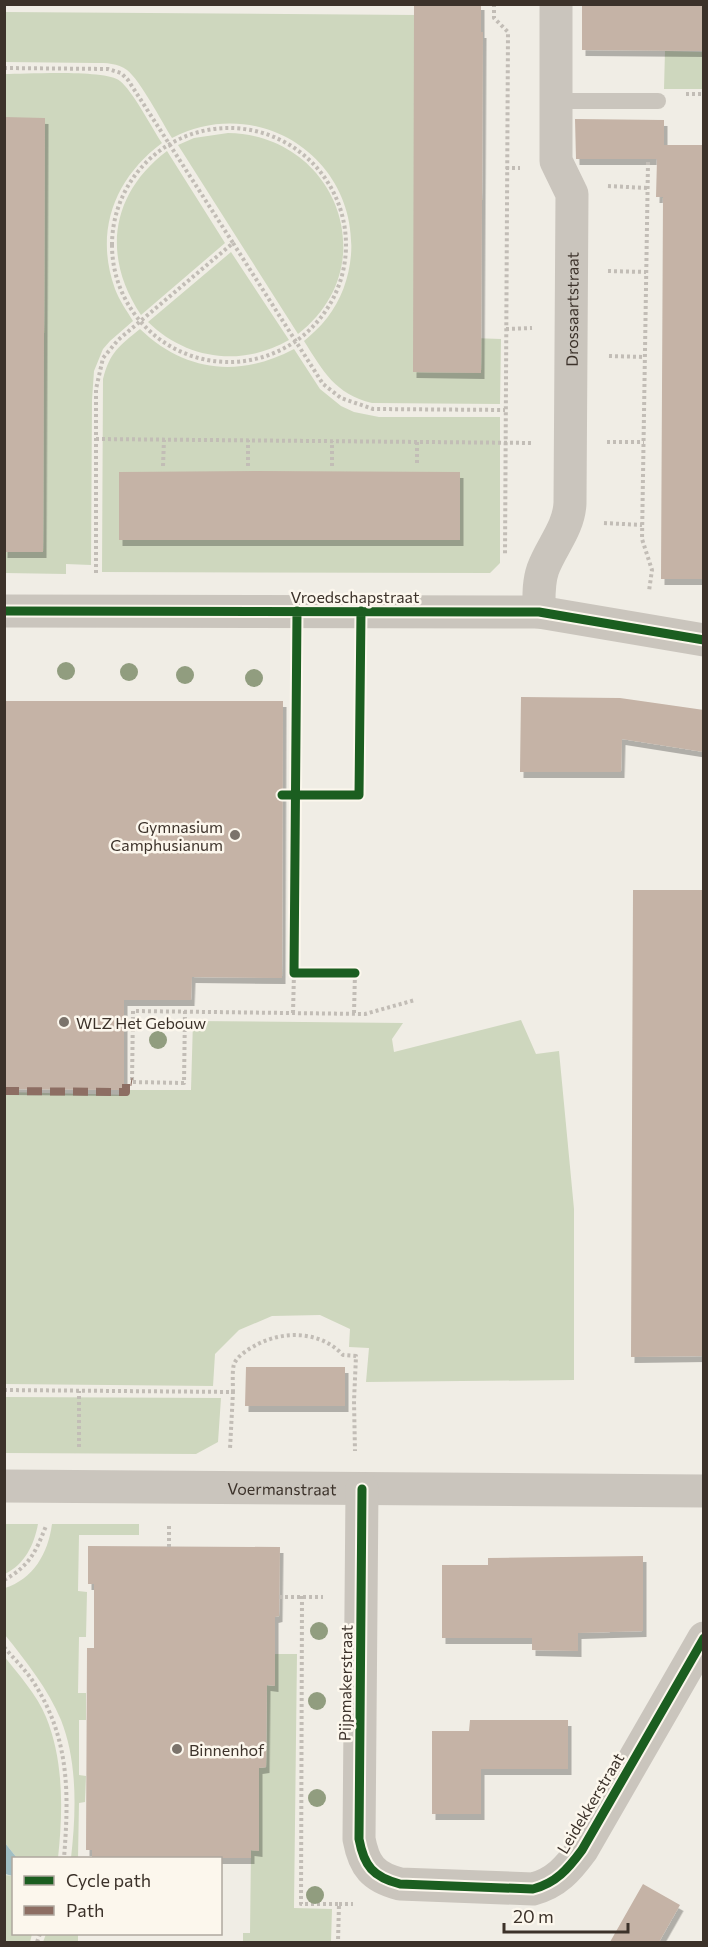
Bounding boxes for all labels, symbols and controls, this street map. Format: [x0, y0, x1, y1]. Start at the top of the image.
street label: Drossaartstraat [561, 251, 581, 367]
street label: Vroedschapstraat [291, 587, 420, 606]
place label: Gymnasium Camphusianum [110, 817, 223, 854]
marker: Gymnasium Camphusianum [228, 828, 242, 842]
place label: WLZ Het Gebouw [76, 1013, 206, 1032]
marker: WLZ Het Gebouw [57, 1015, 71, 1029]
street label: Voermanstraat [227, 1478, 337, 1498]
street label: Pijpmakerstraat [334, 1624, 356, 1741]
place label: Binnenhof [189, 1740, 265, 1759]
marker: Binnenhof [170, 1742, 184, 1756]
street label: Leidekkerstraat [552, 1749, 628, 1857]
legend [12, 1857, 222, 1935]
text: Cycle path [66, 1869, 151, 1891]
scale bar [504, 1896, 628, 1934]
text: Path [66, 1899, 104, 1921]
text: 20 m [513, 1905, 554, 1927]

